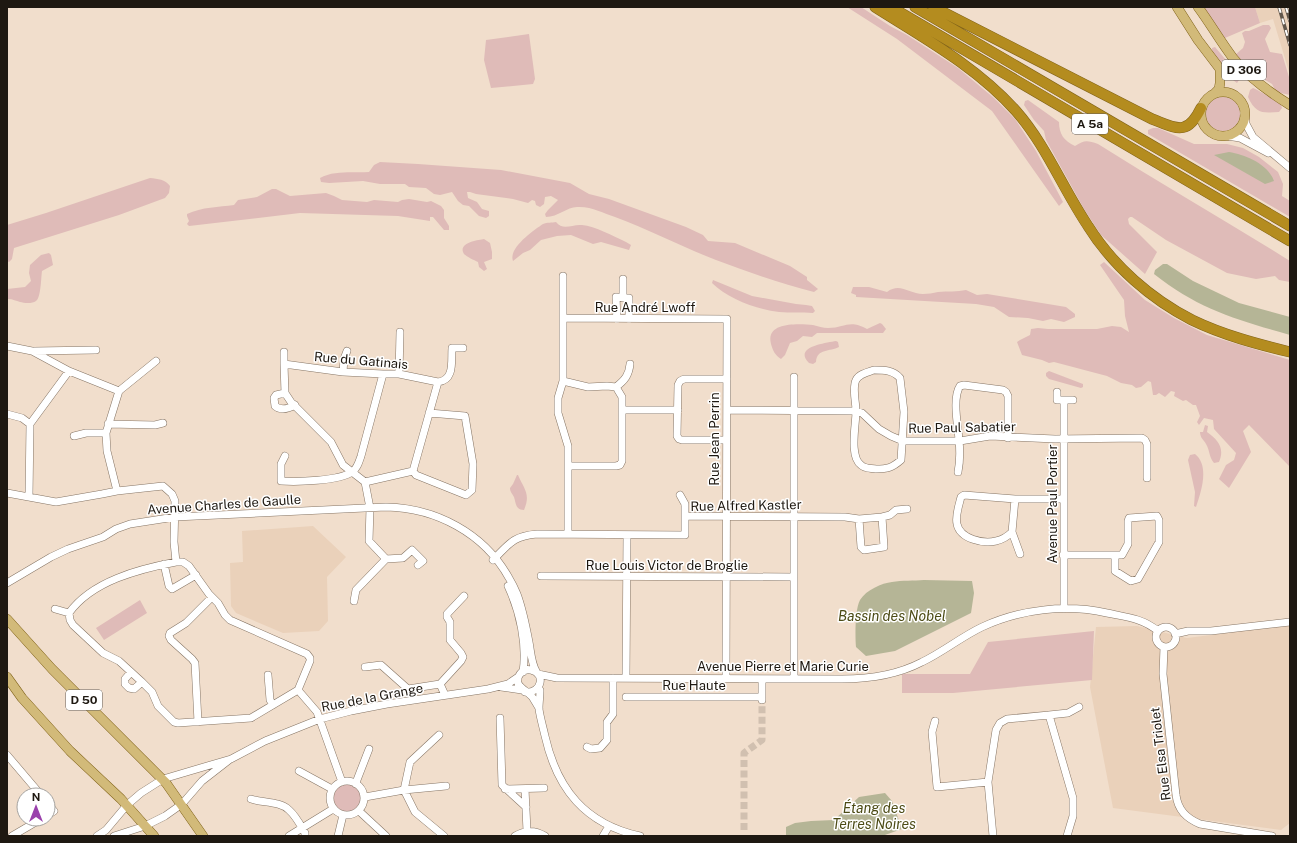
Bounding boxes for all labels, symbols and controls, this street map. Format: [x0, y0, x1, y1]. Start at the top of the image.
road number: D 306 [1222, 60, 1266, 80]
road number: A 5a [1072, 114, 1108, 134]
street label: Rue André Lwoff [595, 300, 695, 315]
street label: Rue du Gatinais [313, 349, 409, 372]
street label: Rue Jean Perrin [707, 392, 722, 486]
street label: Rue Paul Sabatier [908, 419, 1016, 436]
street label: Avenue Paul Portier [1045, 445, 1060, 563]
street label: Avenue Charles de Gaulle [147, 492, 301, 517]
street label: Rue Alfred Kastler [690, 497, 802, 514]
street label: Rue Louis Victor de Broglie [586, 558, 748, 573]
water label: Bassin des Nobel [838, 608, 946, 624]
street label: Avenue Pierre et Marie Curie [697, 659, 869, 674]
street label: Rue Haute [662, 678, 726, 693]
street label: Rue de la Grange [320, 680, 424, 715]
road number: D 50 [66, 690, 102, 710]
street label: Rue Elsa Triolet [1147, 706, 1174, 801]
north arrow [16, 787, 56, 827]
text: N [32, 791, 40, 803]
water label: Étang des Terres Noires [832, 799, 916, 832]

